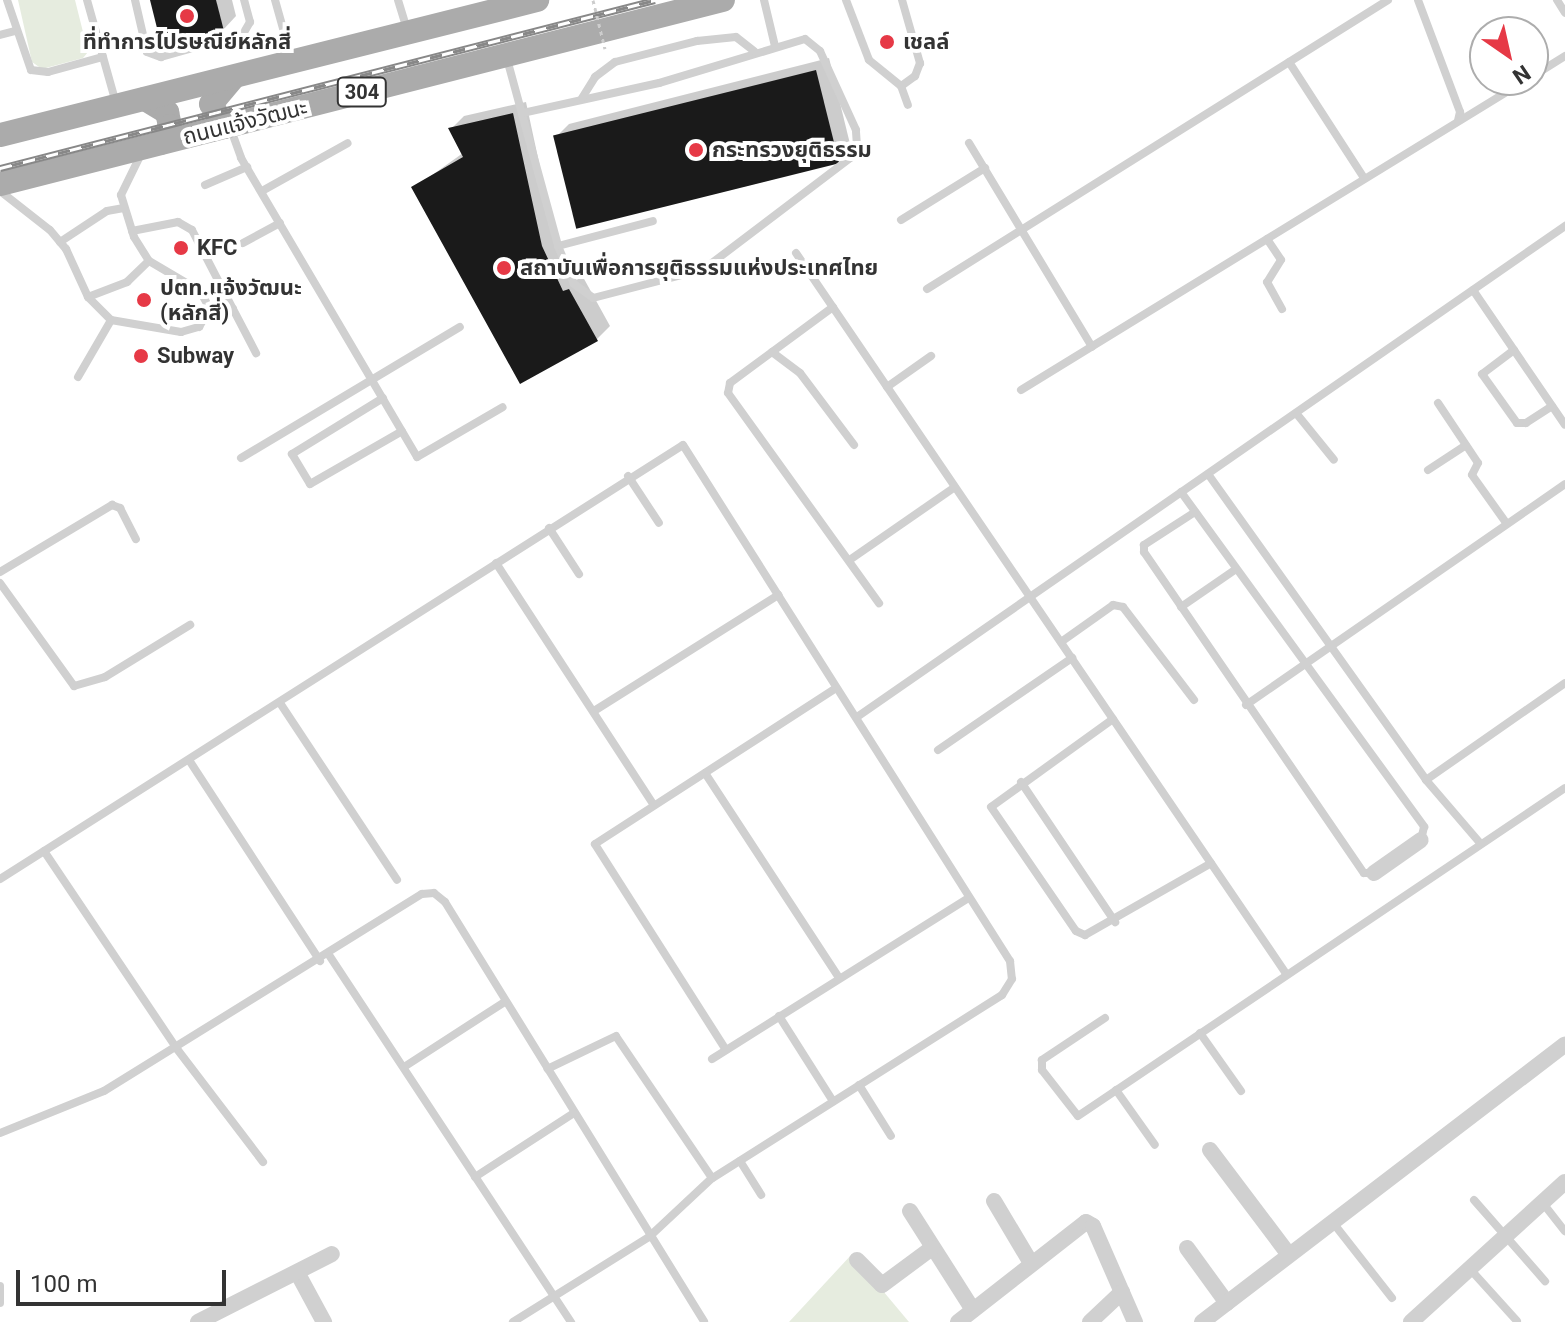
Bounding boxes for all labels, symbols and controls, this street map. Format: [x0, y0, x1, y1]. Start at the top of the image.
marker: ที่ทำการไปรษณีย์หลักสี่ [178, 7, 196, 25]
north arrow [1469, 16, 1549, 96]
place label: ที่ทำการไปรษณีย์หลักสี่ [83, 29, 291, 55]
place label: เชลล์ [903, 29, 949, 55]
marker: เชลล์ [878, 33, 896, 51]
text: N [1508, 60, 1535, 89]
road number: 304 [336, 76, 388, 108]
street label: ถนนแจ้งวัฒนะ [180, 94, 310, 150]
place label: กระทรวงยุติธรรม [712, 137, 872, 163]
marker: กระทรวงยุติธรรม [687, 141, 705, 159]
place label: KFC [197, 235, 237, 261]
marker: KFC [172, 239, 190, 257]
place label: สถาบันเพื่อการยุติธรรมแห่งประเทศไทย [520, 255, 878, 281]
marker: สถาบันเพื่อการยุติธรรมแห่งประเทศไทย [495, 259, 513, 277]
place label: ปตท.แจ้งวัฒนะ (หลักสี่) [160, 274, 302, 326]
marker: ปตท.แจ้งวัฒนะ (หลักสี่) [135, 291, 153, 309]
place label: Subway [157, 343, 234, 369]
marker: Subway [132, 347, 150, 365]
scale bar [20, 1254, 230, 1304]
text: 100 m [30, 1270, 97, 1298]

